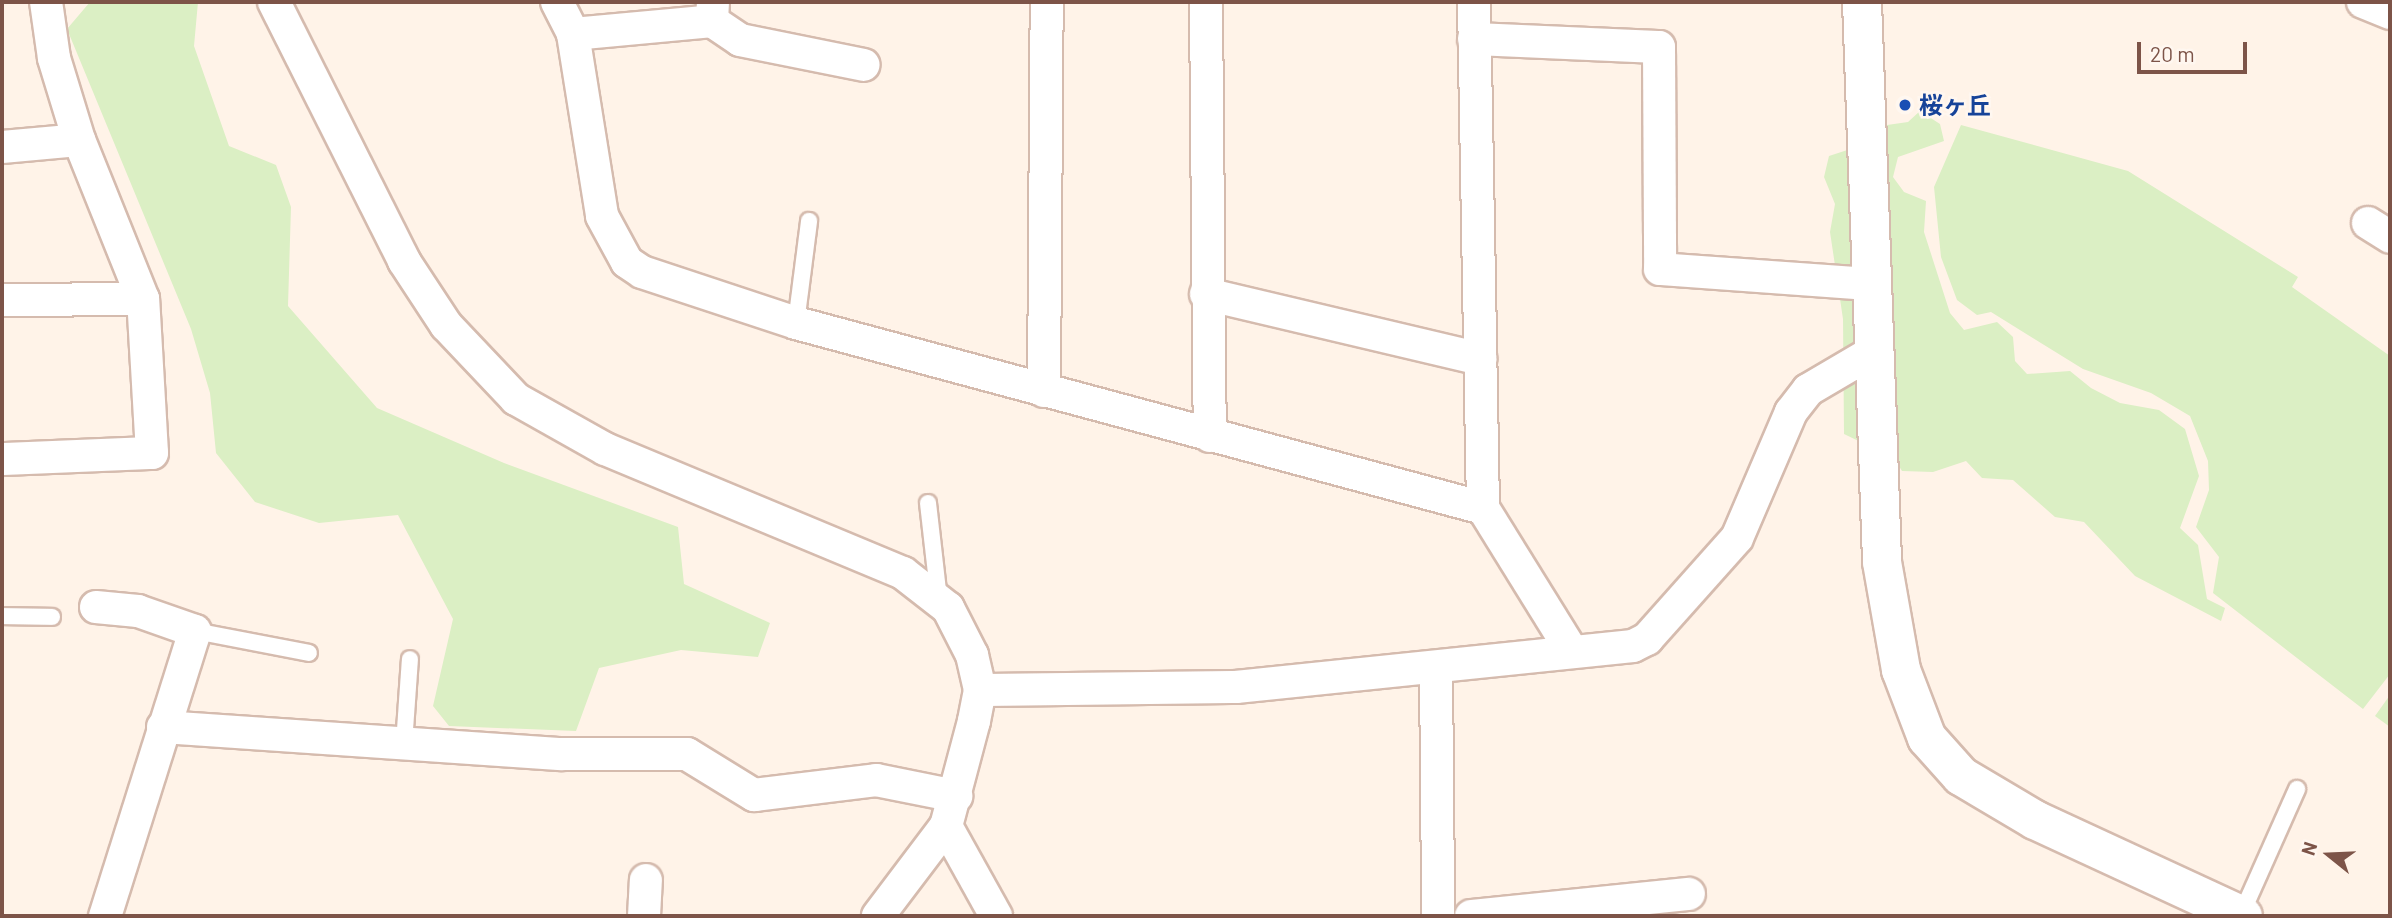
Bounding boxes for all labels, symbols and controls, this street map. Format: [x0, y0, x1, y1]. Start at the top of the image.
scale bar [2140, 28, 2250, 72]
text: 20 m [2150, 41, 2195, 66]
place label: 桜ヶ丘 [1919, 91, 1991, 119]
marker: 桜ヶ丘 [1897, 97, 1913, 113]
north arrow [2294, 820, 2364, 890]
text: N [2296, 839, 2321, 858]

